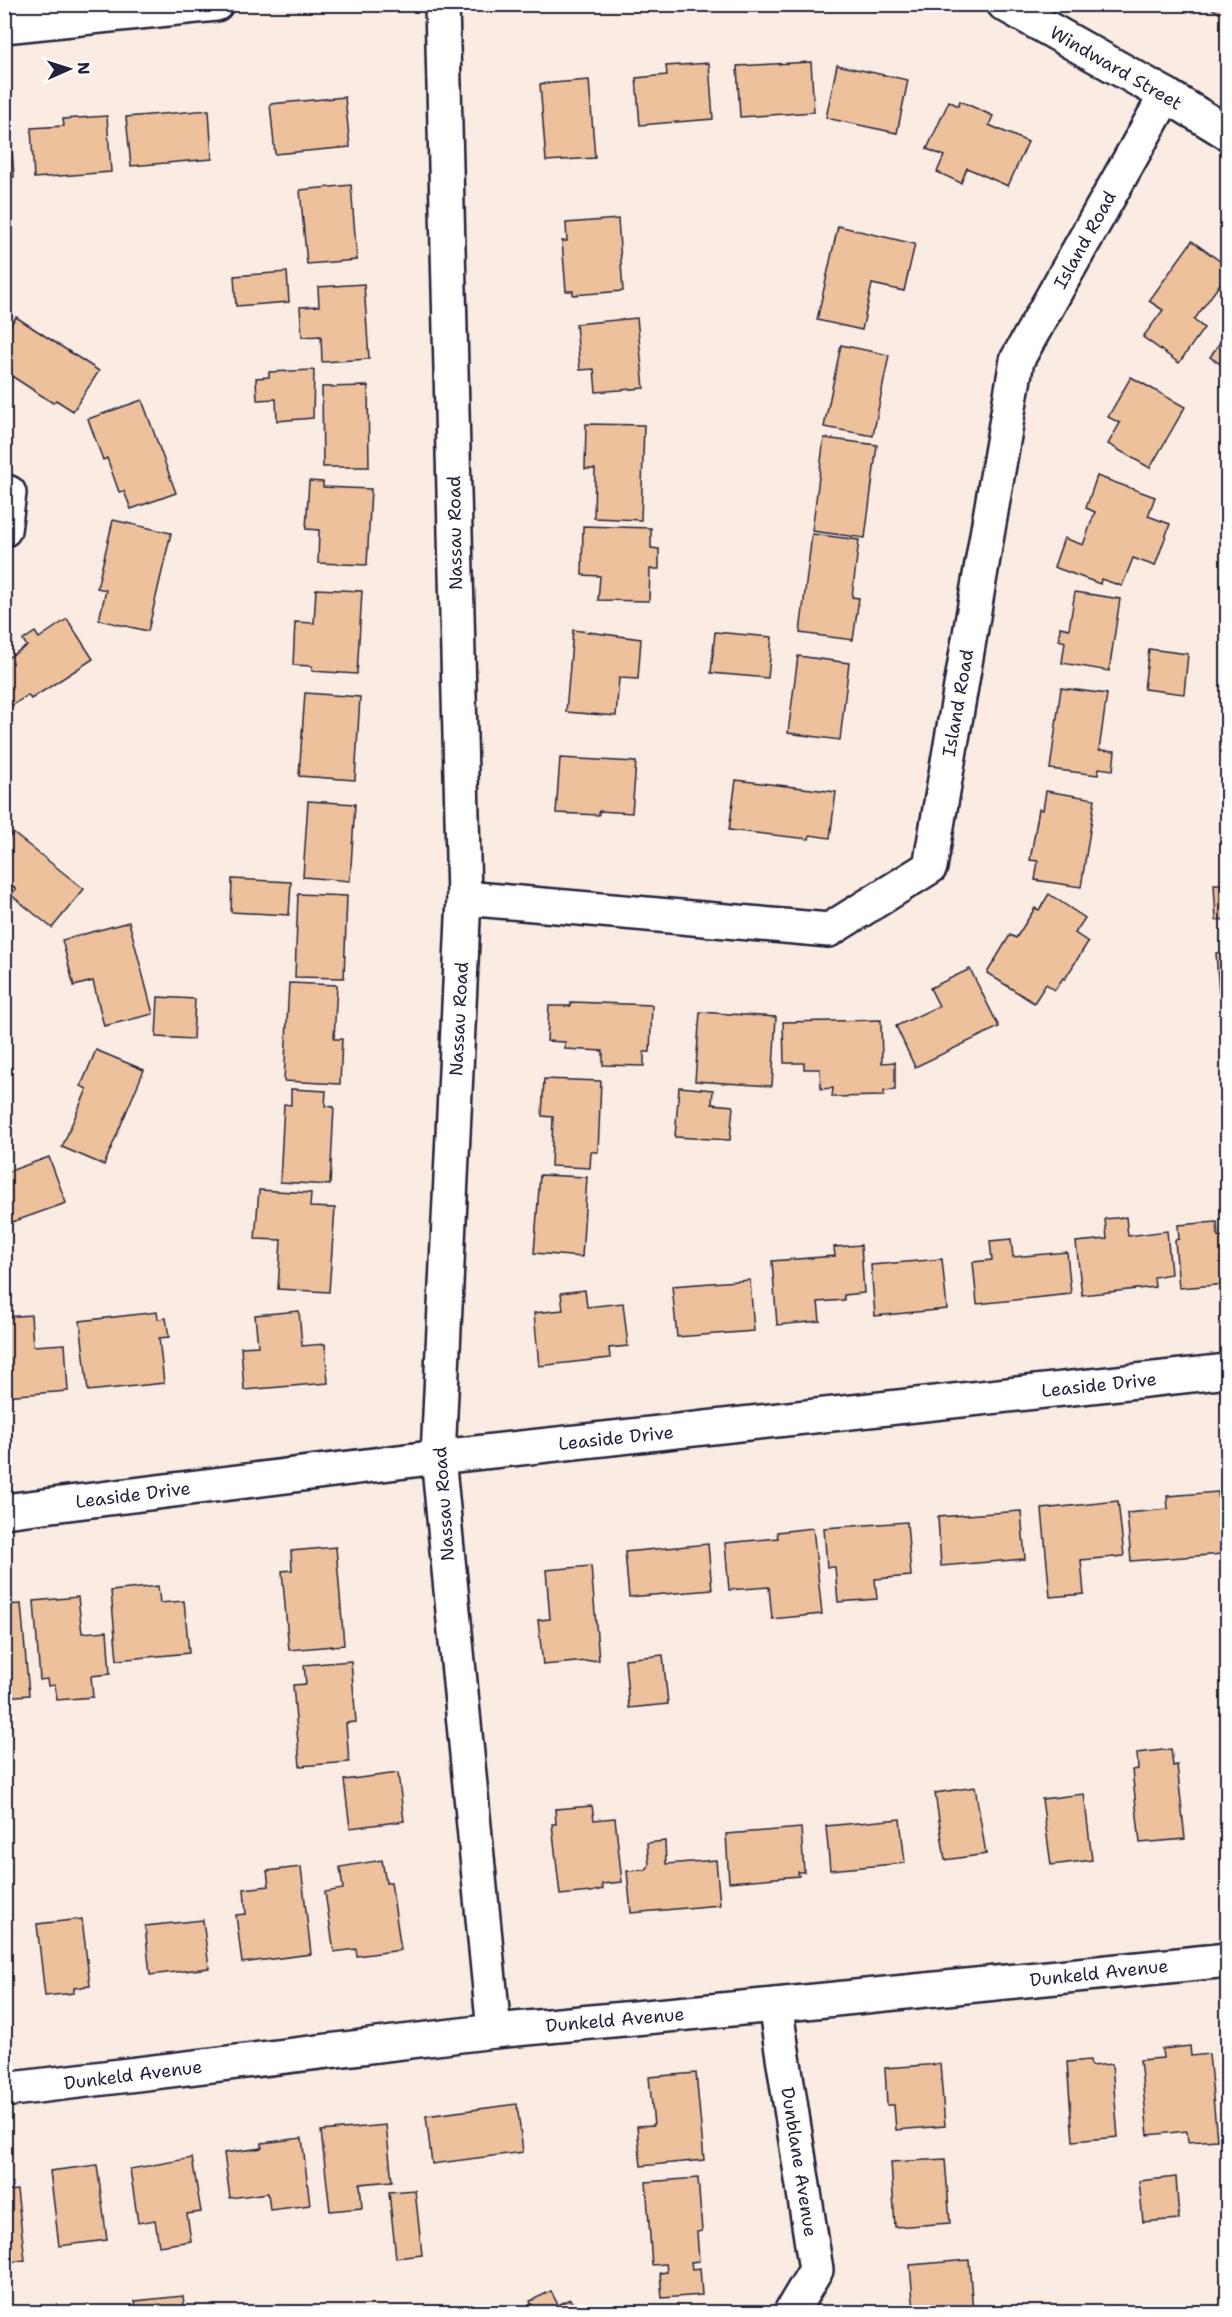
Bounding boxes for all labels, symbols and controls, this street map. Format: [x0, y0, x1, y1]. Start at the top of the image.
street label: Windward Street [1046, 20, 1187, 116]
north arrow [39, 39, 99, 99]
text: N [73, 61, 94, 75]
street label: Island Road [1048, 187, 1122, 293]
street label: Nassau Road [442, 476, 468, 590]
street label: Island Road [937, 647, 979, 759]
street label: Nassau Road [444, 961, 474, 1077]
street label: Leaside Drive [1040, 1367, 1158, 1403]
street label: Leaside Drive [557, 1420, 675, 1456]
street label: Nassau Road [428, 1446, 460, 1562]
street label: Leaside Drive [74, 1476, 192, 1514]
street label: Dunkeld Avenue [1029, 1954, 1169, 1992]
street label: Dunkeld Avenue [545, 2002, 685, 2038]
street label: Dunkeld Avenue [62, 2055, 204, 2095]
street label: Dunblane Avenue [775, 2086, 823, 2238]

